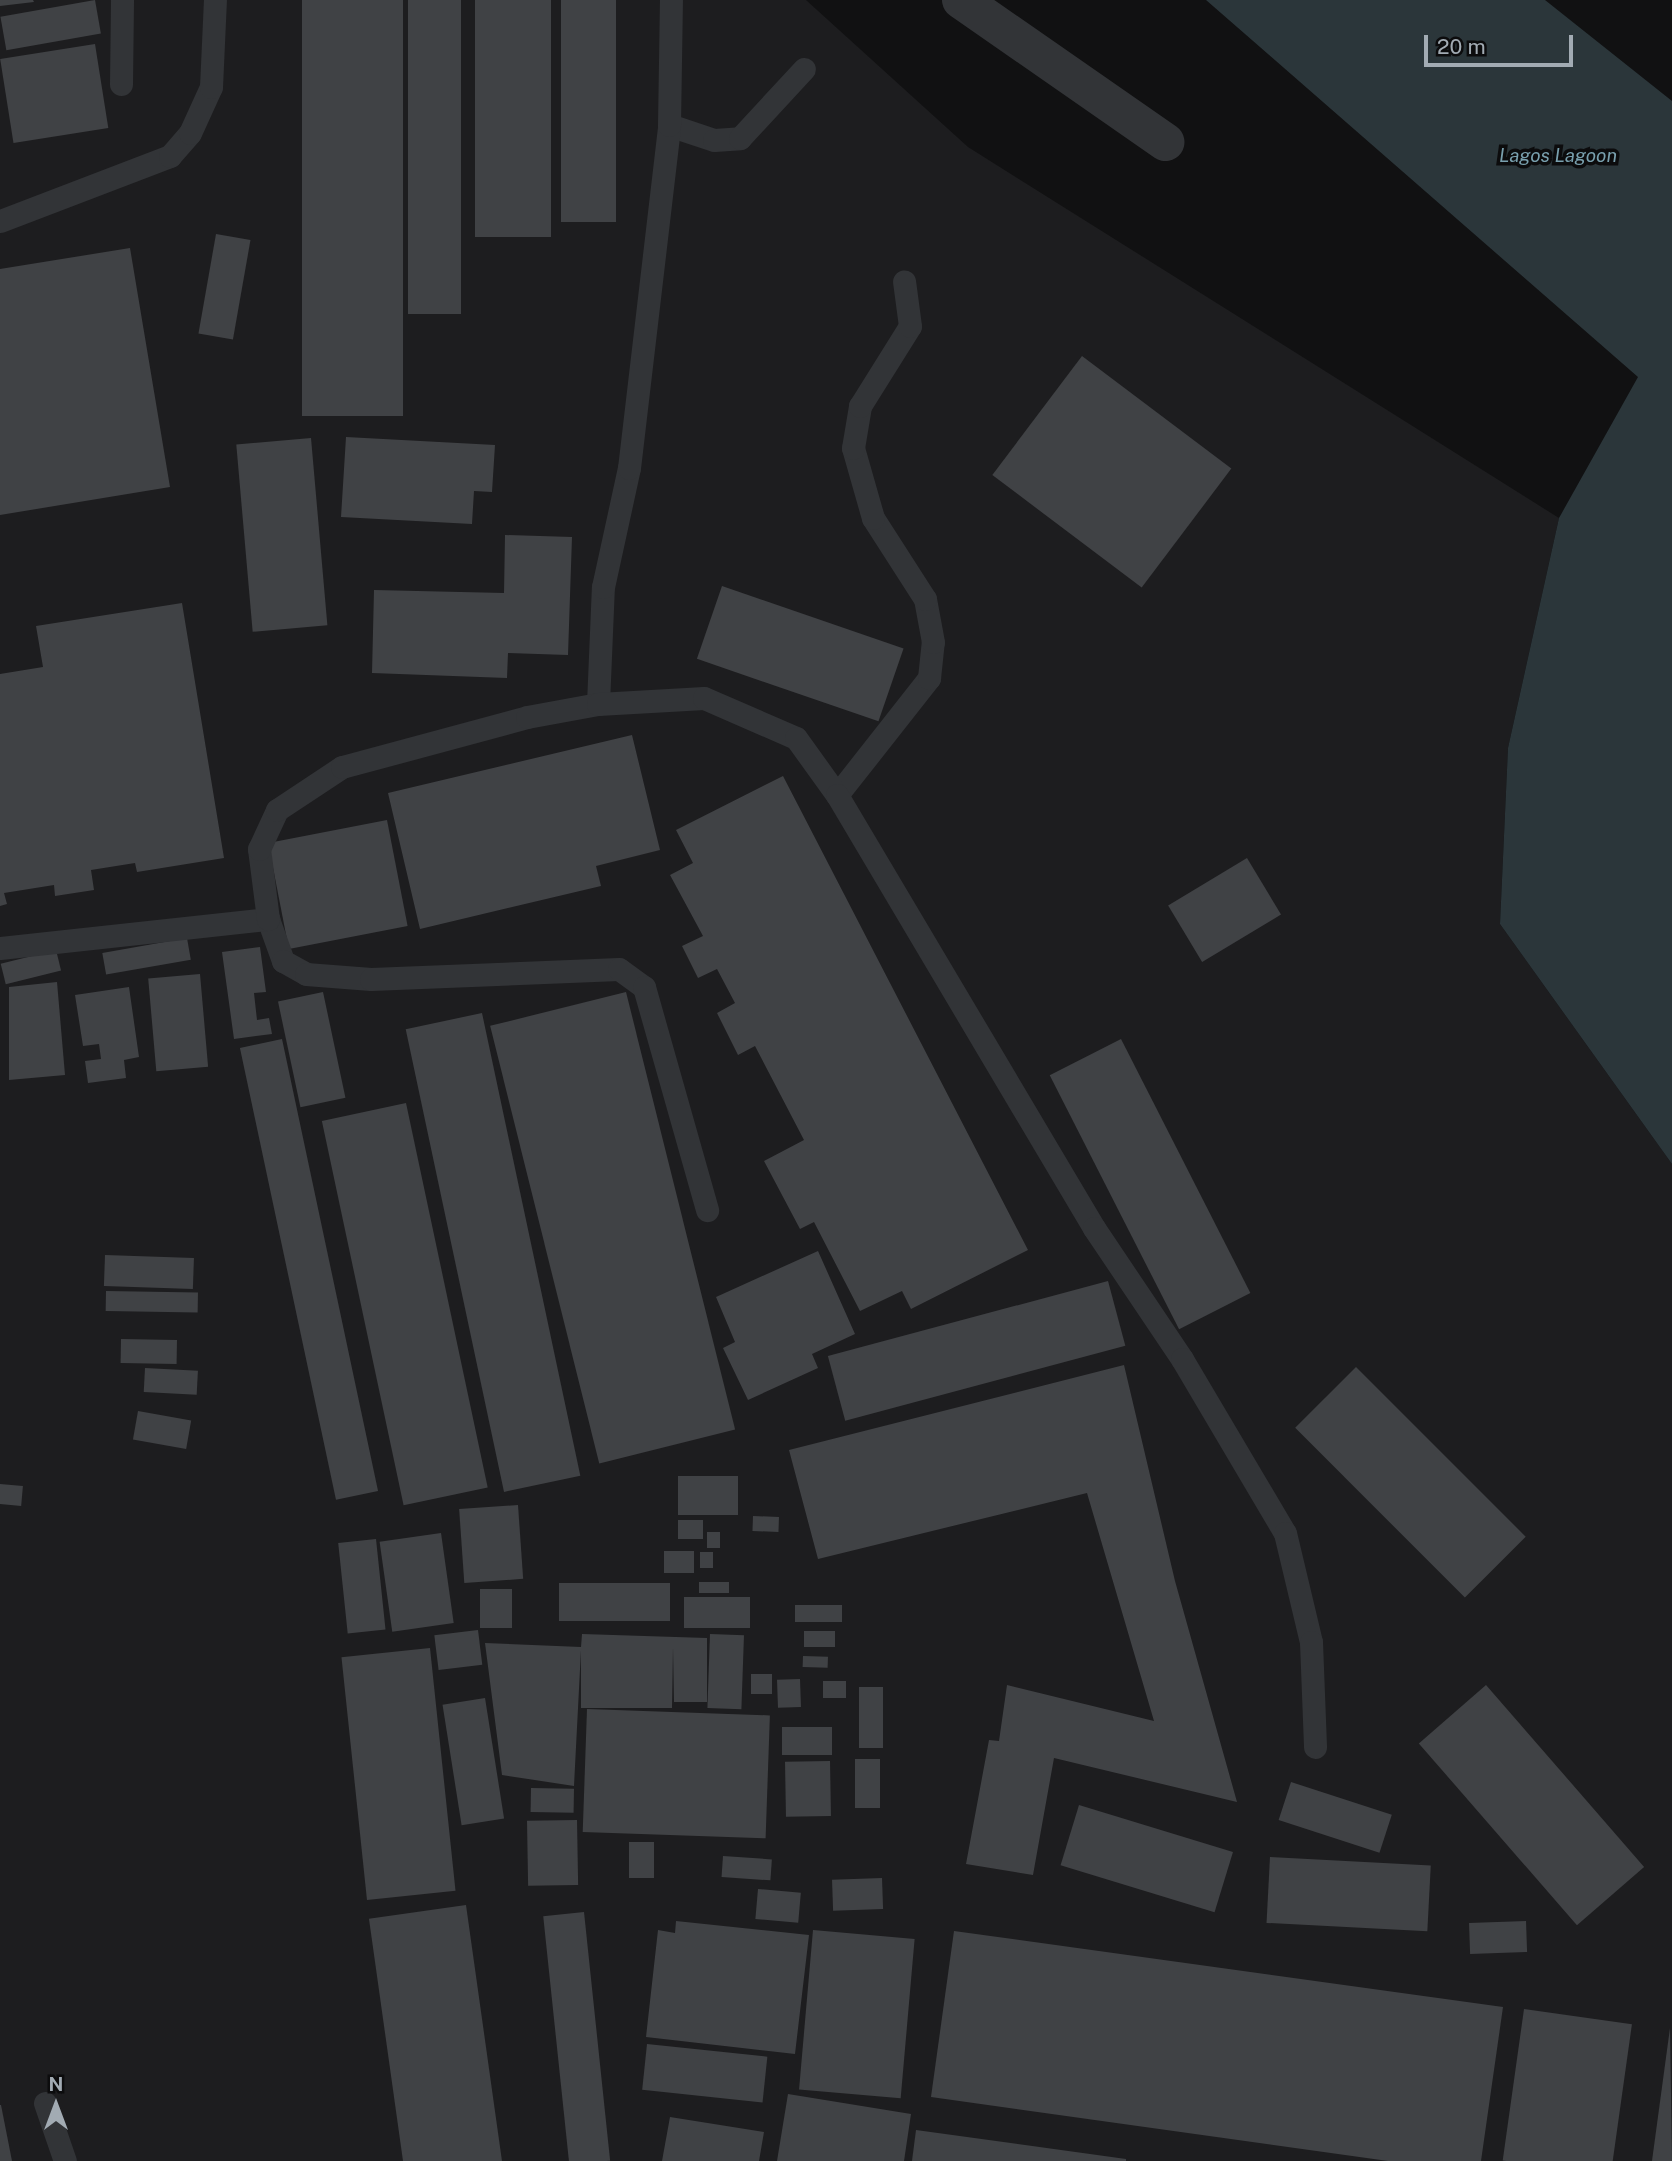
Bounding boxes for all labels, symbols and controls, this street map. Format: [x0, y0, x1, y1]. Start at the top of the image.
scale bar [1427, 21, 1576, 65]
text: 20 m [1437, 34, 1486, 59]
water label: Lagos Lagoon [1499, 145, 1617, 167]
north arrow [21, 2070, 91, 2140]
text: N [49, 2073, 63, 2095]

